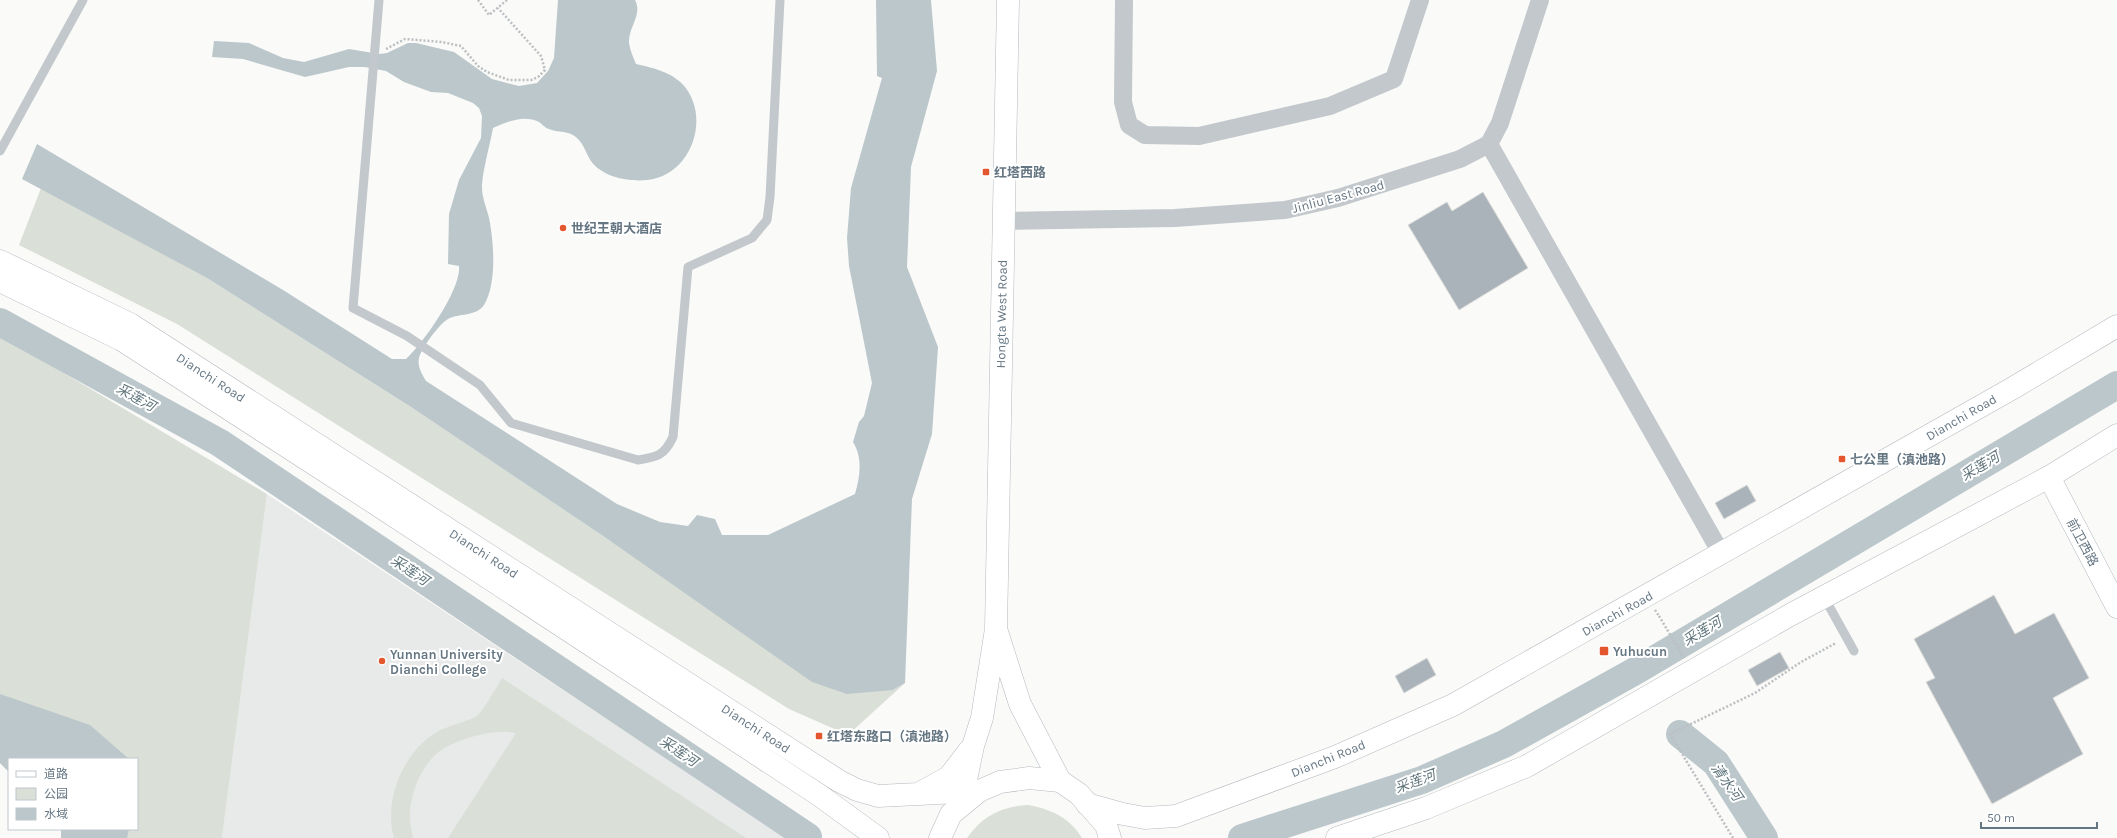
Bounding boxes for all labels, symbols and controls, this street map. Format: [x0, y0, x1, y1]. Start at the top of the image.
place label: 红塔西路 [994, 165, 1046, 180]
marker: 红塔西路 [981, 167, 991, 177]
street label: Jinliu East Road [1290, 177, 1386, 216]
place label: 世纪王朝大酒店 [571, 221, 662, 236]
marker: 世纪王朝大酒店 [558, 223, 568, 233]
street label: Hongta West Road [993, 260, 1010, 368]
street label: Dianchi Road [174, 350, 248, 405]
water label: 采莲河 [113, 380, 161, 417]
street label: Dianchi Road [1923, 391, 1999, 444]
water label: 采莲河 [1958, 447, 2005, 485]
place label: 七公里（滇池路） [1850, 452, 1954, 467]
marker: 七公里（滇池路） [1837, 454, 1847, 464]
street label: 前卫西路 [2064, 516, 2101, 569]
street label: Dianchi Road [447, 526, 521, 581]
water label: 采莲河 [388, 552, 434, 591]
street label: Dianchi Road [1579, 588, 1655, 639]
water label: 采莲河 [1680, 612, 1727, 650]
place label: Yuhucun [1613, 644, 1667, 659]
marker: Yuhucun [1598, 645, 1610, 657]
place label: Yunnan University Dianchi College [390, 647, 503, 677]
marker: Yunnan University Dianchi College [377, 656, 387, 666]
street label: Dianchi Road [719, 701, 793, 756]
place label: 红塔东路口（滇池路） [827, 729, 957, 744]
marker: 红塔东路口（滇池路） [814, 731, 824, 741]
water label: 采莲河 [657, 733, 703, 772]
street label: Dianchi Road [1289, 737, 1368, 780]
legend [8, 758, 138, 830]
water label: 清水河 [1708, 760, 1747, 807]
water label: 采莲河 [1393, 765, 1441, 797]
text: 道路 [44, 767, 68, 781]
text: 公园 [44, 787, 68, 801]
scale bar [1981, 804, 2097, 830]
text: 水域 [44, 807, 68, 821]
text: 50 m [1987, 811, 2015, 825]

